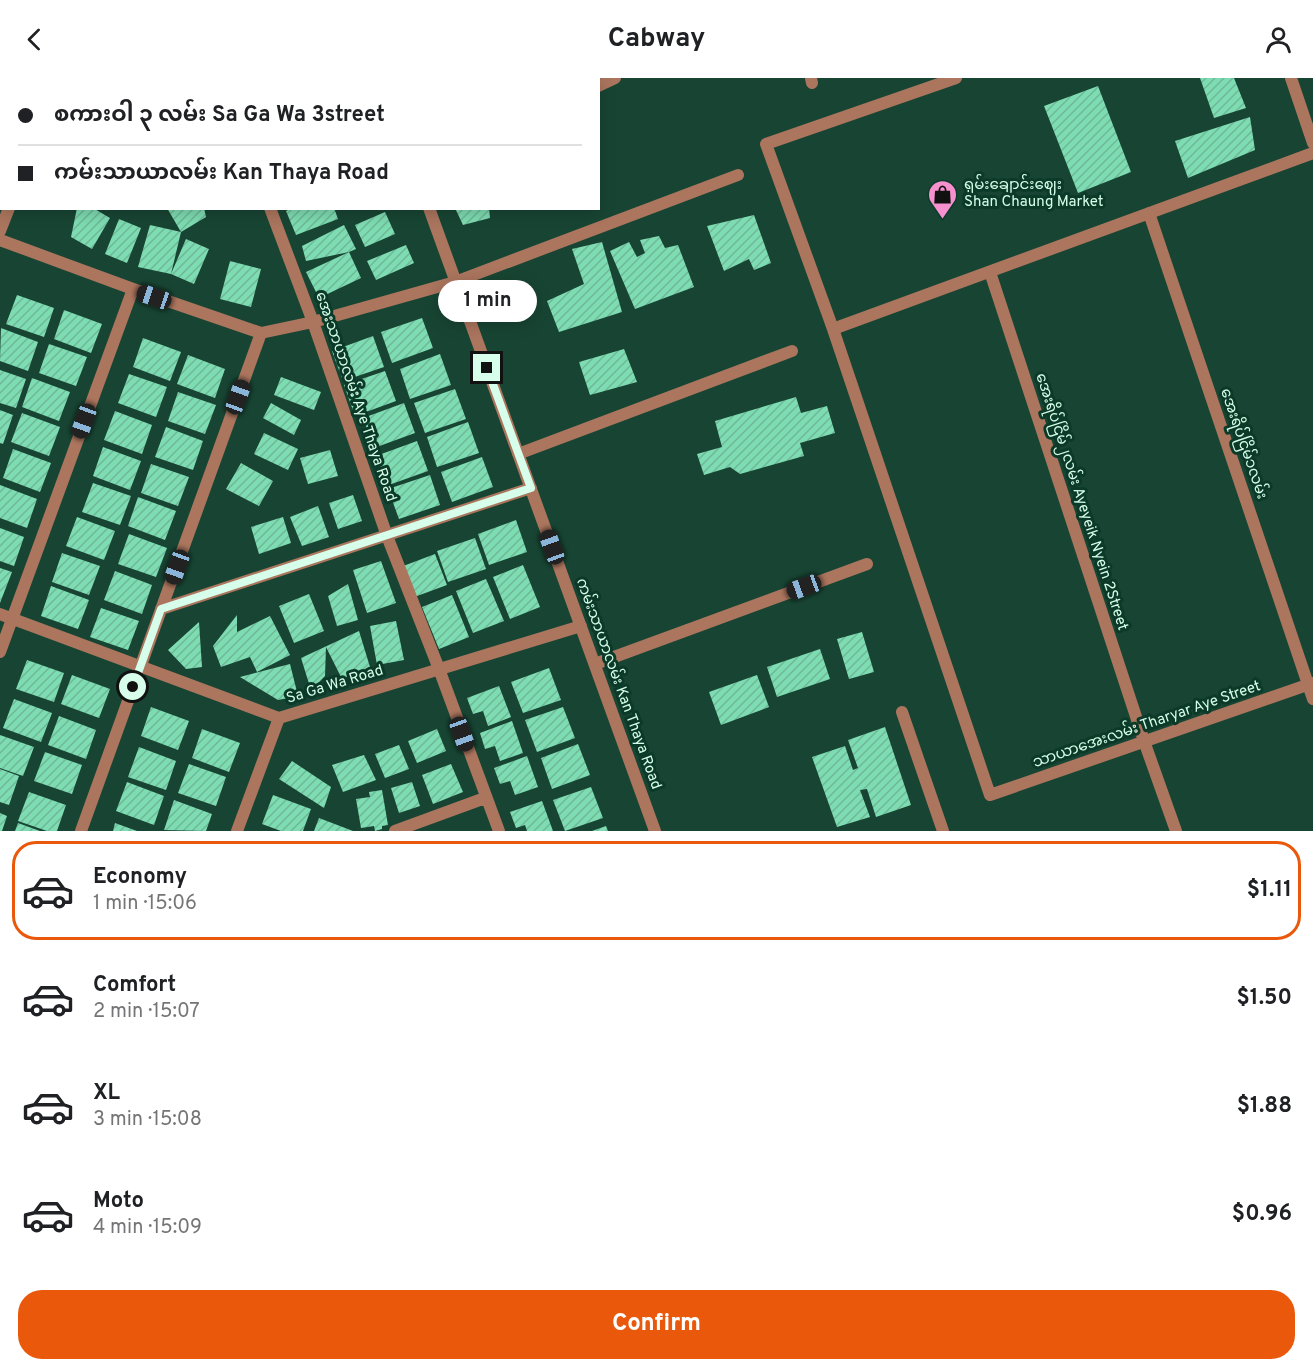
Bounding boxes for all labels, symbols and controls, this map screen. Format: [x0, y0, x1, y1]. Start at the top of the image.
text: Cabway [608, 22, 705, 56]
icon: back [18, 23, 51, 56]
icon: person [1262, 23, 1295, 56]
text: စကားဝါ ၃ လမ်း Sa Ga Wa 3street [54, 102, 385, 129]
text: ကမ်းသာယာလမ်း Kan Thaya Road [54, 160, 389, 187]
place label: ရှမ်းချောင်းဈေး Shan Chaung Market [964, 174, 1103, 212]
shop icon: ရှမ်းချောင်းဈေး Shan Chaung Market [927, 178, 959, 220]
callout: 1 min [438, 281, 536, 323]
car [134, 283, 174, 311]
text: 1 min [463, 288, 512, 314]
street label: အေးသာယာလမ်း Aye Thaya Road [310, 289, 402, 505]
route end [473, 354, 500, 381]
street label: အေးရိပ်ငြိမ်၂လမ်း Ayeyeik Nyein 2Street [1029, 370, 1134, 633]
car [223, 377, 253, 417]
street label: အေးရိပ်ငြိမ်၁လမ်း [1214, 385, 1273, 502]
car [69, 401, 99, 441]
car [537, 527, 567, 567]
car [162, 547, 192, 587]
car [784, 572, 824, 602]
street label: ကမ်းသာယာလမ်း Kan Thaya Road [571, 575, 667, 792]
street label: Sa Ga Wa Road [284, 661, 386, 709]
route start [119, 673, 146, 700]
street label: သာယာအေးလမ်း Tharyar Aye Street [1030, 675, 1263, 773]
car [447, 714, 477, 754]
icon: car [21, 864, 75, 918]
text: Economy [93, 864, 187, 891]
text: $1.11 [1247, 877, 1292, 904]
text: 1 min · 15:06 [93, 891, 197, 917]
icon: car [21, 972, 75, 1026]
text: Comfort [93, 972, 176, 999]
text: $1.50 [1237, 985, 1292, 1012]
text: 2 min · 15:07 [93, 999, 200, 1025]
icon: car [21, 1080, 75, 1134]
text: XL [93, 1080, 120, 1107]
text: $1.88 [1237, 1093, 1292, 1120]
text: 3 min · 15:08 [93, 1107, 202, 1133]
icon: car [21, 1188, 75, 1242]
text: Moto [93, 1188, 144, 1215]
text: $0.96 [1232, 1201, 1292, 1228]
text: 4 min · 15:09 [93, 1215, 202, 1241]
button: Confirm [18, 1290, 1295, 1359]

